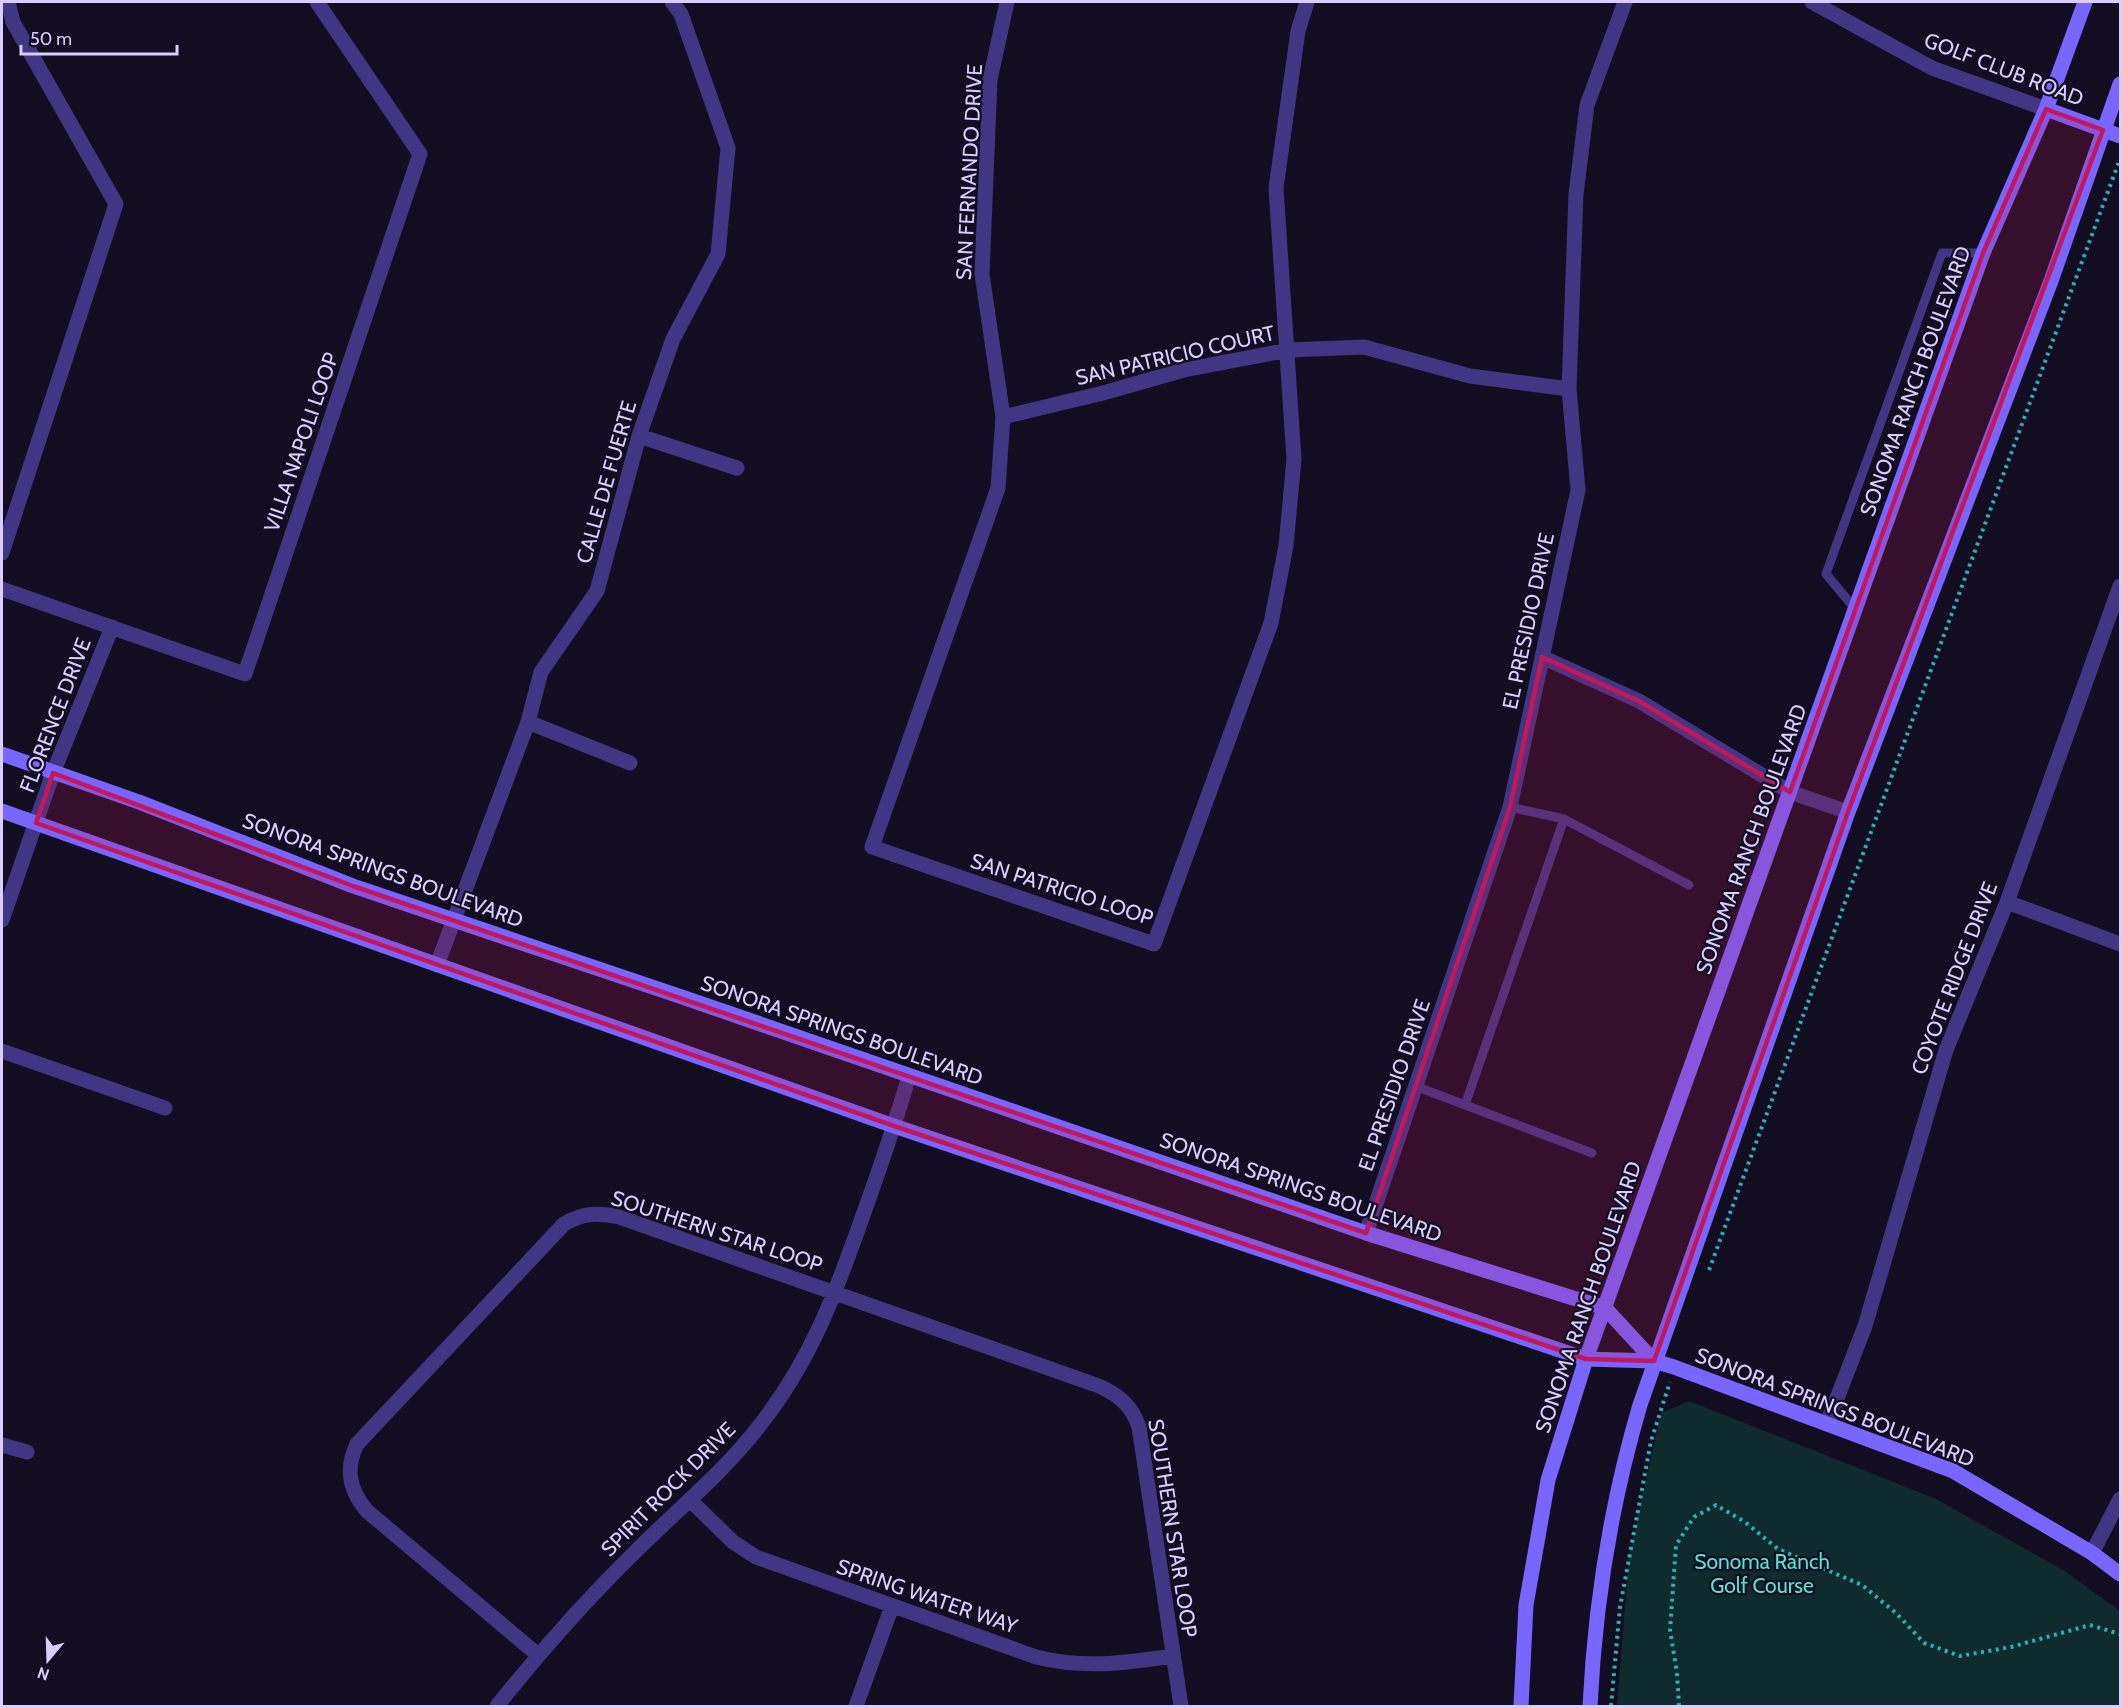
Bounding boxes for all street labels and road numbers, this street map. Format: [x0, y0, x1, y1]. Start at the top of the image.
street label: GOLF CLUB ROAD [1921, 27, 2087, 111]
street label: SAN FERNANDO DRIVE [951, 63, 987, 281]
street label: SONOMA RANCH BOULEVARD [1854, 243, 1976, 519]
street label: SAN PATRICIO COURT [1073, 320, 1277, 390]
street label: VILLA NAPOLI LOOP [259, 349, 343, 535]
street label: CALLE DE FUERTE [571, 398, 641, 566]
street label: EL PRESIDIO DRIVE [1497, 530, 1559, 712]
street label: FLORENCE DRIVE [14, 634, 96, 796]
street label: SONOMA RANCH BOULEVARD [1690, 701, 1812, 977]
street label: SONORA SPRINGS BOULEVARD [239, 808, 527, 932]
street label: SAN PATRICIO LOOP [968, 848, 1156, 930]
street label: COYOTE RIDGE DRIVE [1906, 878, 2002, 1078]
street label: SONORA SPRINGS BOULEVARD [698, 970, 986, 1090]
street label: EL PRESIDIO DRIVE [1353, 996, 1435, 1174]
street label: SONORA SPRINGS BOULEVARD [1157, 1127, 1445, 1247]
street label: SONOMA RANCH BOULEVARD [1530, 1158, 1646, 1436]
street label: SOUTHERN STAR LOOP [608, 1185, 826, 1277]
street label: SONORA SPRINGS BOULEVARD [1692, 1342, 1978, 1472]
street label: SPIRIT ROCK DRIVE [596, 1417, 740, 1561]
street label: SOUTHERN STAR LOOP [1143, 1417, 1203, 1639]
street label: SPRING WATER WAY [833, 1553, 1022, 1639]

